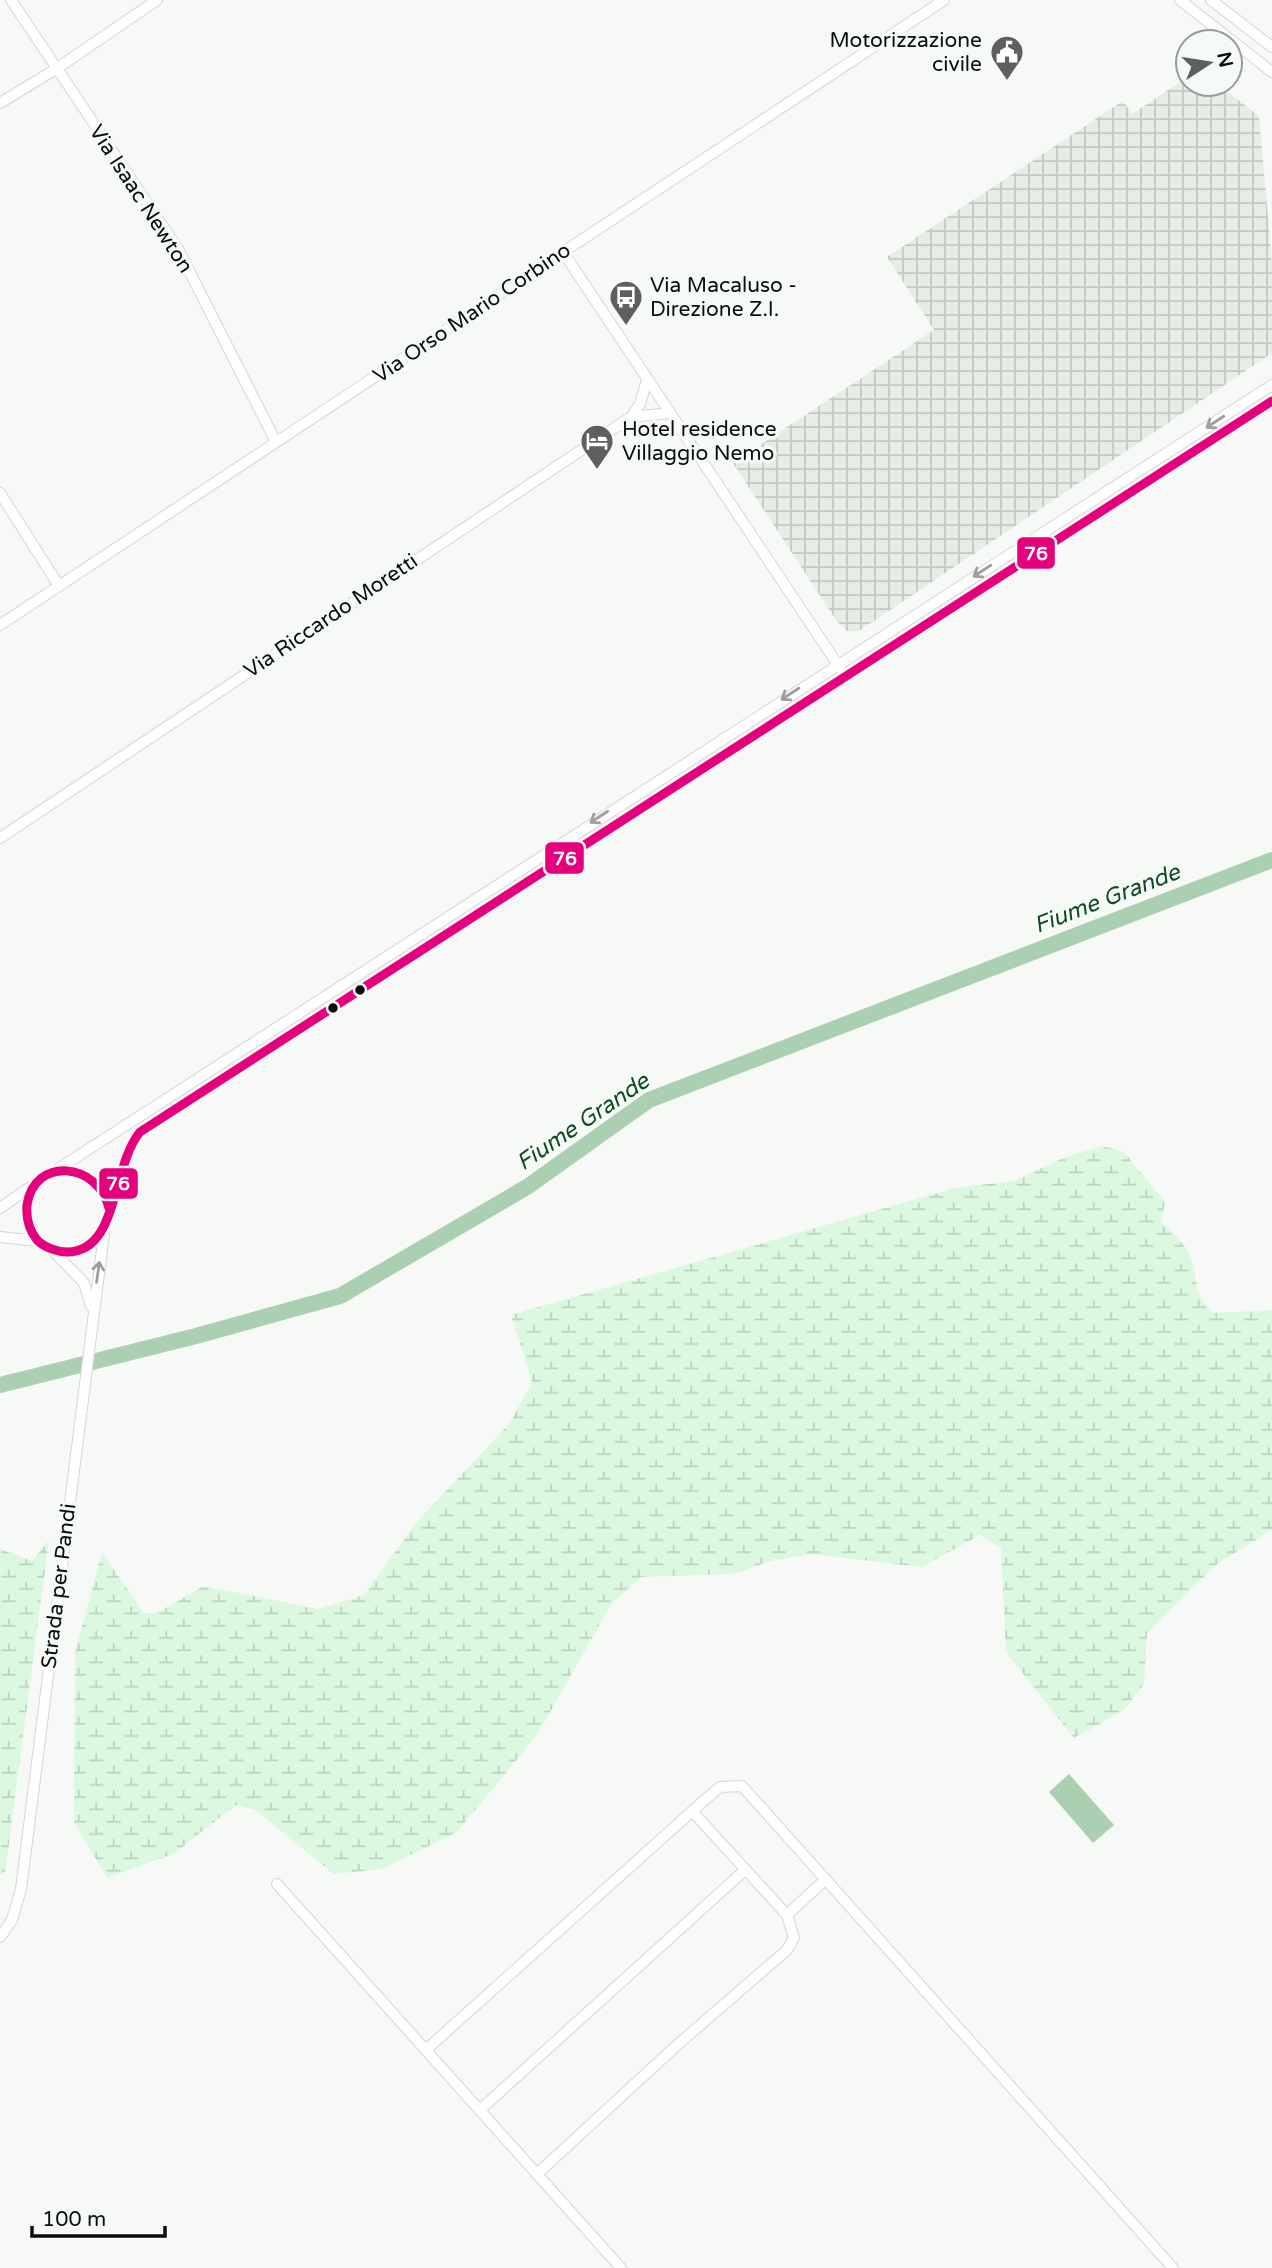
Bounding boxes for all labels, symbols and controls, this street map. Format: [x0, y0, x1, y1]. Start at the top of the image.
place label: Motorizzazione civile [830, 28, 982, 77]
north arrow [1174, 28, 1244, 98]
public building icon: Motorizzazione civile [988, 33, 1026, 82]
text: N [1212, 50, 1237, 69]
street label: Via Isaac Newton [84, 120, 198, 278]
street label: Via Orso Mario Corbino [369, 238, 575, 388]
place label: Via Macaluso - Direzione Z.I. [650, 273, 797, 322]
bus stop icon: Via Macaluso - Direzione Z.I. [607, 278, 645, 327]
one-way arrow [1206, 415, 1225, 430]
place label: Hotel residence Villaggio Nemo [622, 417, 777, 466]
hotel icon: Hotel residence Villaggio Nemo [578, 422, 616, 471]
line badge: 76 [1016, 536, 1056, 570]
text: 76 [1024, 543, 1048, 565]
street label: Via Riccardo Moretti [239, 549, 423, 683]
one-way arrow [972, 565, 992, 579]
one-way arrow [781, 687, 801, 701]
one-way arrow [590, 810, 609, 825]
line badge: 76 [544, 841, 585, 875]
text: 76 [553, 848, 577, 870]
water label: Fiume Grande [1030, 858, 1186, 940]
unlabelled marker [353, 983, 367, 997]
unlabelled marker [326, 1001, 340, 1015]
water label: Fiume Grande [511, 1066, 656, 1177]
line badge: 76 [98, 1167, 139, 1200]
text: 76 [106, 1173, 130, 1195]
one-way arrow [92, 1261, 105, 1284]
street label: Strada per Pandi [36, 1502, 82, 1670]
scale bar [32, 2194, 164, 2238]
text: 100 m [42, 2207, 106, 2232]

